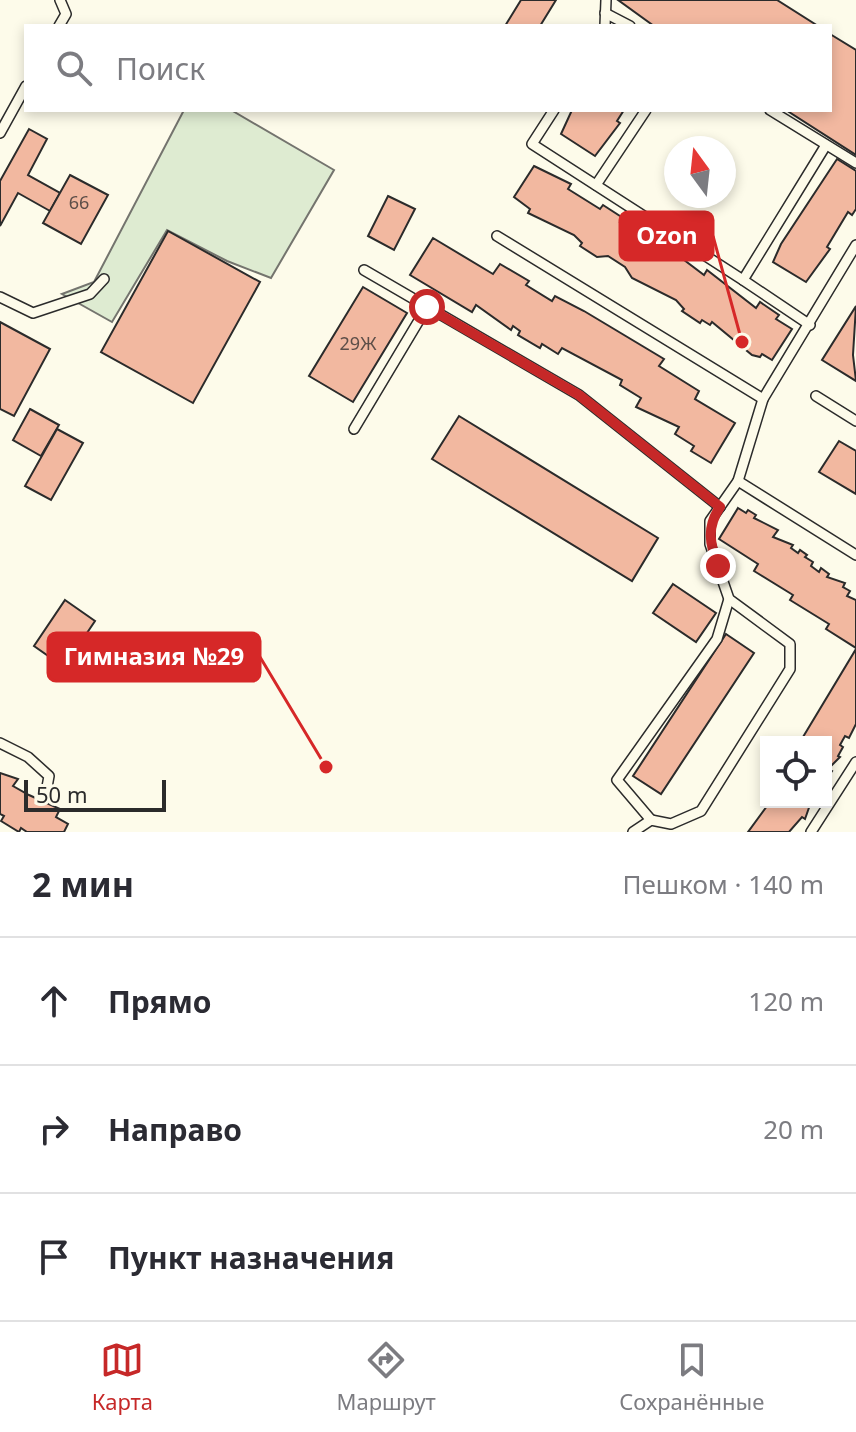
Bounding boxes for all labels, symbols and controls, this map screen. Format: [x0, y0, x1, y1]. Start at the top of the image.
search box [24, 24, 832, 112]
icon: search [52, 46, 96, 90]
text: Поиск [116, 48, 205, 89]
north arrow [664, 136, 736, 208]
house number: 66 [69, 190, 89, 214]
callout: Ozon [620, 212, 713, 260]
text: Ozon [636, 218, 698, 251]
route start [409, 289, 445, 325]
house number: 29Ж [340, 331, 377, 355]
route end [700, 548, 736, 584]
callout: Гимназия №29 [48, 633, 260, 681]
text: Гимназия №29 [64, 639, 244, 672]
map controls [760, 736, 832, 808]
button: locate [760, 736, 832, 808]
scale bar [24, 776, 166, 812]
text: 50 m [36, 779, 87, 809]
text: 2 мин [32, 861, 134, 907]
text: Пешком · 140 m [622, 866, 824, 902]
icon: ahead [32, 979, 76, 1023]
text: Прямо [108, 981, 212, 1022]
text: 120 m [748, 983, 824, 1019]
icon: right [32, 1107, 76, 1151]
text: Направо [108, 1109, 242, 1150]
text: 20 m [763, 1111, 824, 1147]
icon: arrive [32, 1235, 76, 1279]
text: Пункт назначения [108, 1237, 394, 1278]
tab: Карта [92, 1338, 153, 1416]
tab: Маршрут [336, 1338, 436, 1416]
tab: Сохранённые [619, 1338, 764, 1416]

